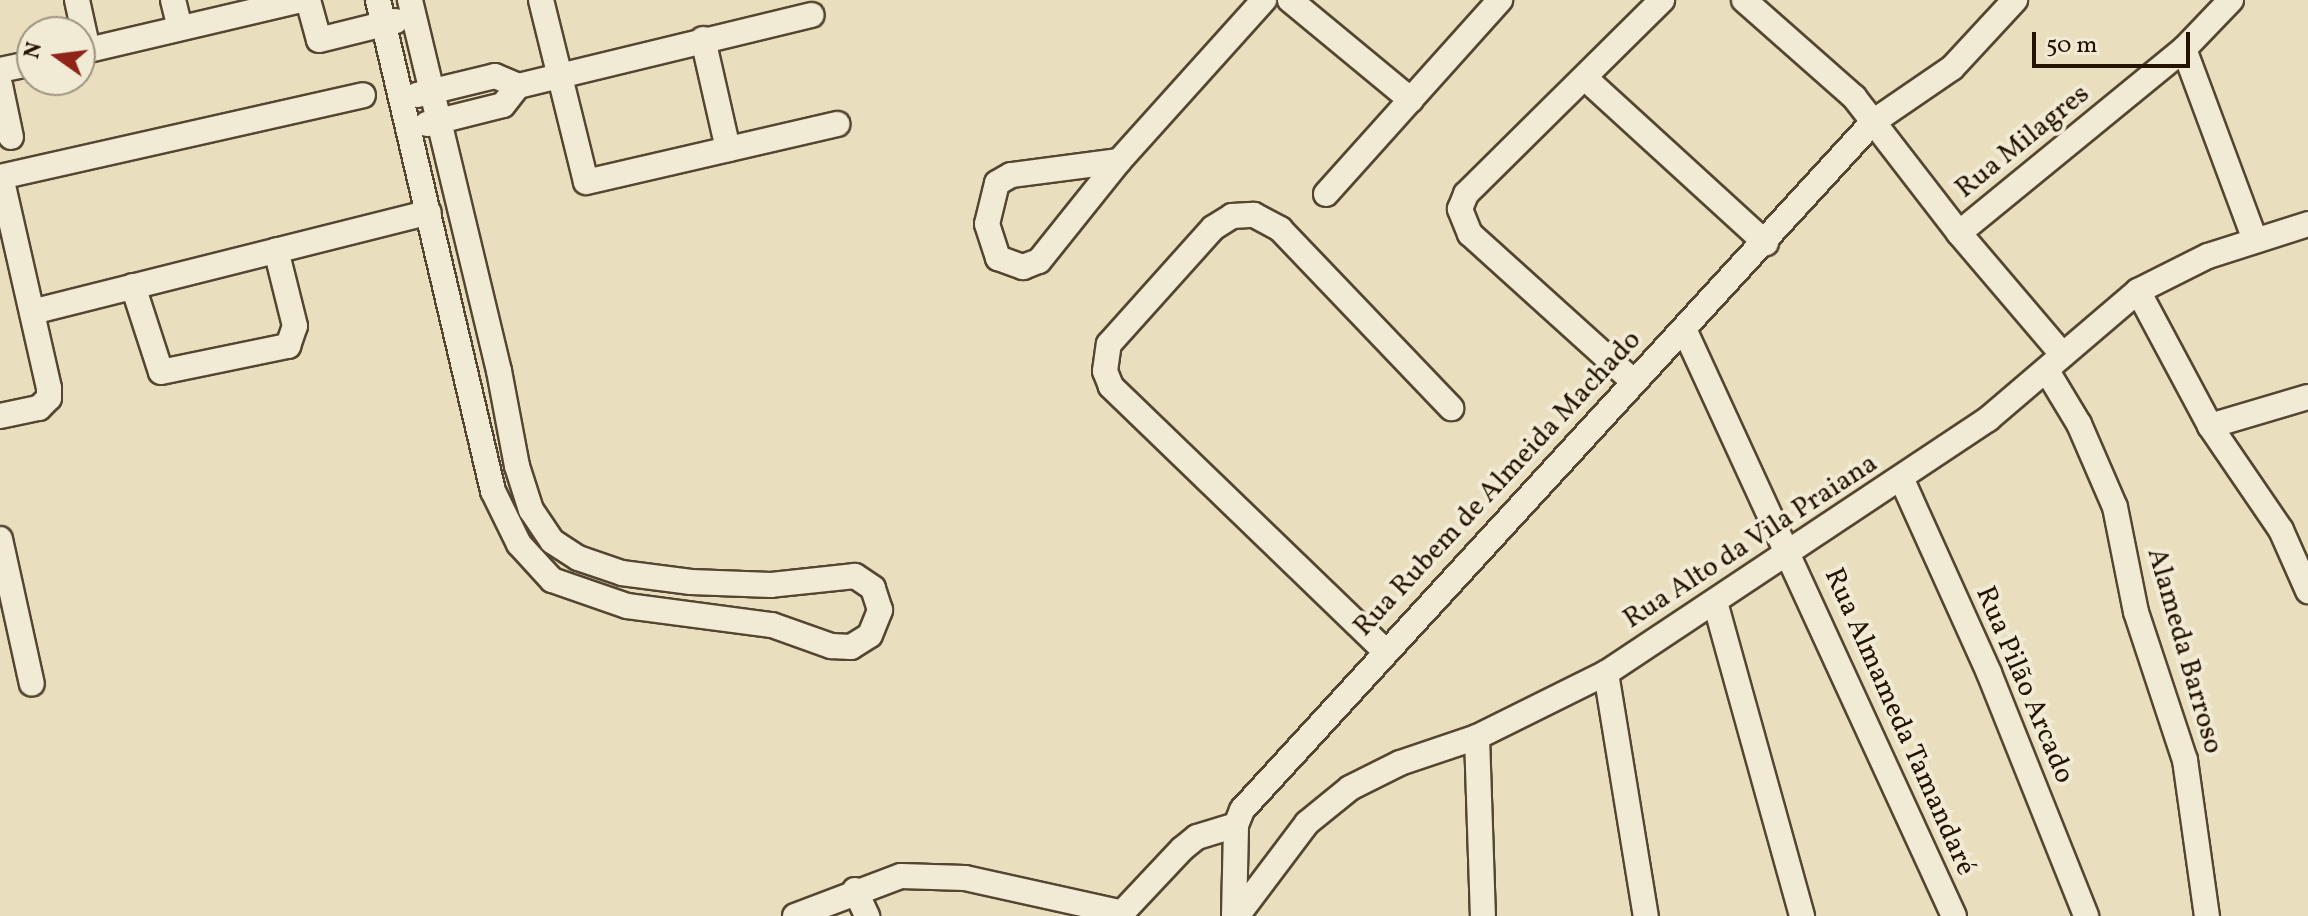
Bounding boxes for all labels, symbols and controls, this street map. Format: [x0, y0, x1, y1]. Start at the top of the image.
north arrow [16, 16, 96, 96]
scale bar [2036, 16, 2194, 66]
text: 50 m [2046, 29, 2098, 63]
text: N [17, 39, 51, 62]
street label: Rua Milagres [1949, 78, 2097, 206]
street label: Rua Rubem de Almeida Machado [1347, 324, 1649, 644]
street label: Rua Alto da Vila Praiana [1617, 447, 1885, 637]
street label: Alameda Barroso [2139, 544, 2229, 758]
street label: Rua Almameda Tamandaré [1816, 563, 1982, 881]
street label: Rua Pilão Arcado [1967, 582, 2081, 788]

